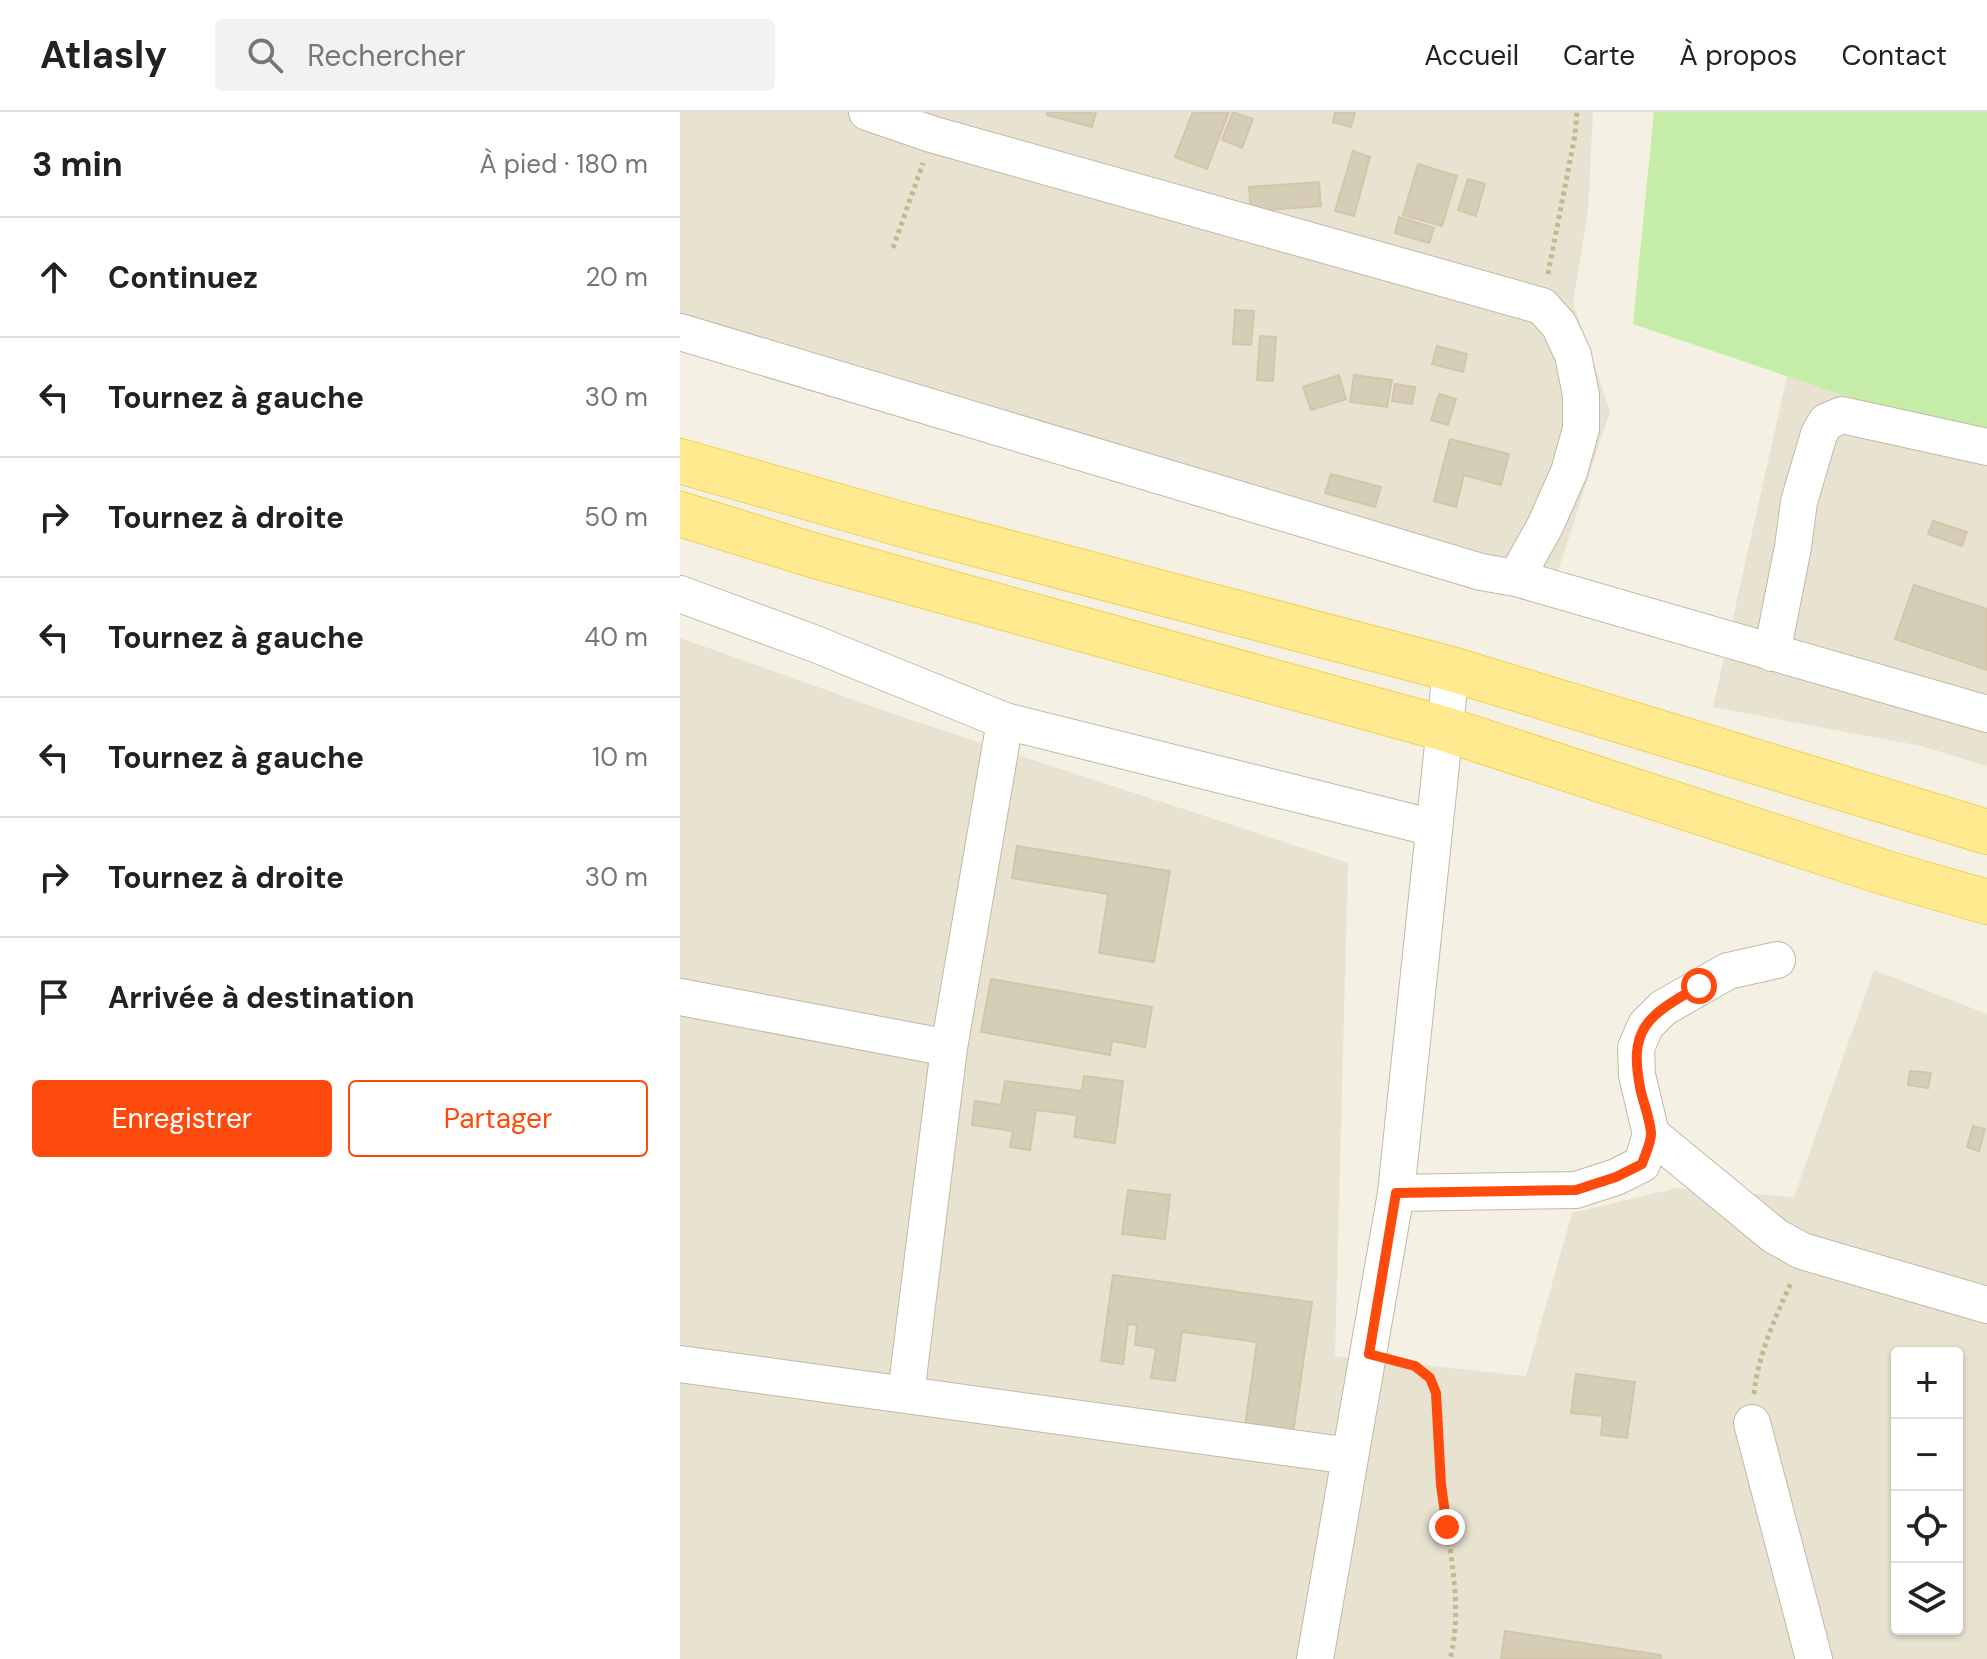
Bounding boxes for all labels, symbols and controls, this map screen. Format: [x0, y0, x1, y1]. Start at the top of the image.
search box [215, 19, 775, 91]
text: Atlasly [40, 30, 167, 80]
icon: search [243, 33, 287, 77]
text: Rechercher [307, 36, 466, 75]
text: Accueil [1424, 37, 1519, 74]
text: Carte [1563, 37, 1635, 74]
text: À propos [1679, 37, 1797, 74]
text: Contact [1841, 37, 1947, 74]
text: 3 min [32, 142, 123, 187]
text: À pied · 180 m [479, 147, 648, 181]
icon: ahead [32, 255, 76, 299]
text: Continuez [108, 258, 258, 297]
text: 20 m [585, 260, 648, 294]
icon: left [32, 375, 76, 419]
text: Tournez à gauche [108, 378, 364, 417]
text: 30 m [585, 380, 648, 414]
icon: right [32, 495, 76, 539]
text: Tournez à droite [108, 498, 344, 537]
text: 50 m [584, 500, 648, 534]
icon: left [32, 615, 76, 659]
text: Tournez à gauche [108, 618, 364, 657]
text: 40 m [584, 620, 648, 654]
icon: left [32, 735, 76, 779]
text: Tournez à gauche [108, 738, 364, 777]
text: 10 m [592, 740, 648, 774]
icon: right [32, 855, 76, 899]
text: Tournez à droite [108, 858, 344, 897]
text: 30 m [585, 860, 648, 894]
route start [1681, 968, 1717, 1004]
icon: arrive [32, 975, 76, 1019]
text: Arrivée à destination [108, 978, 414, 1017]
button: Enregistrer [32, 1080, 332, 1157]
button: Partager [348, 1080, 648, 1157]
map controls [1891, 1347, 1963, 1635]
button: + [1891, 1347, 1963, 1419]
button: − [1891, 1419, 1963, 1491]
button: locate [1891, 1491, 1963, 1563]
route end [1429, 1509, 1465, 1545]
button: layers [1891, 1563, 1963, 1635]

